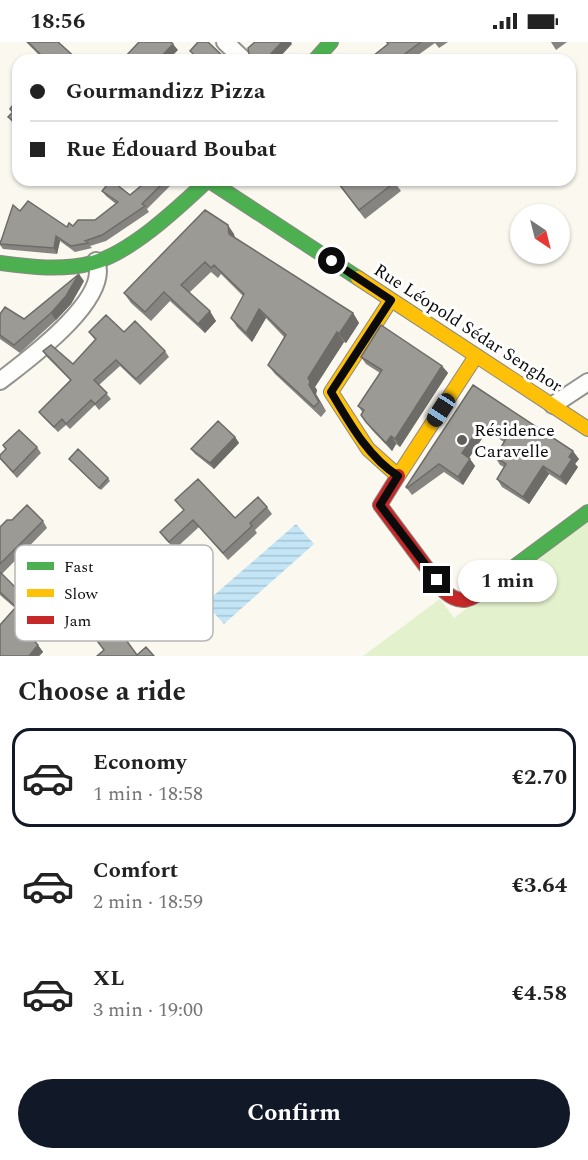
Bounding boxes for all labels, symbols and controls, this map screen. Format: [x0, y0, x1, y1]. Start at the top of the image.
text: 18:56 [30, 5, 85, 38]
text: Gourmandizz Pizza [66, 75, 265, 108]
text: Rue Édouard Boubat [66, 133, 277, 166]
north arrow [510, 204, 570, 264]
map controls [510, 204, 570, 264]
route start [318, 247, 345, 274]
street label: Rue Léopold Sédar Senghor [368, 257, 568, 399]
car [424, 390, 458, 430]
place label: Résidence Caravelle [474, 417, 555, 465]
marker: Résidence Caravelle [455, 433, 469, 447]
legend [15, 545, 213, 641]
text: Fast [64, 555, 94, 579]
callout: 1 min [458, 559, 557, 601]
route end [423, 566, 450, 593]
text: 1 min [481, 566, 534, 596]
text: Slow [64, 582, 99, 606]
text: Jam [64, 609, 92, 633]
text: Choose a ride [18, 671, 186, 713]
text: Economy [93, 746, 186, 779]
icon: car [21, 751, 75, 805]
text: €2.70 [512, 761, 567, 794]
text: 1 min · 18:58 [93, 779, 203, 809]
text: Comfort [93, 854, 178, 887]
icon: car [21, 859, 75, 913]
text: €3.64 [512, 869, 567, 902]
text: 2 min · 18:59 [93, 887, 203, 917]
text: XL [93, 962, 124, 995]
icon: car [21, 967, 75, 1021]
text: €4.58 [512, 977, 567, 1010]
text: 3 min · 19:00 [93, 995, 203, 1025]
button: Confirm [18, 1079, 570, 1148]

